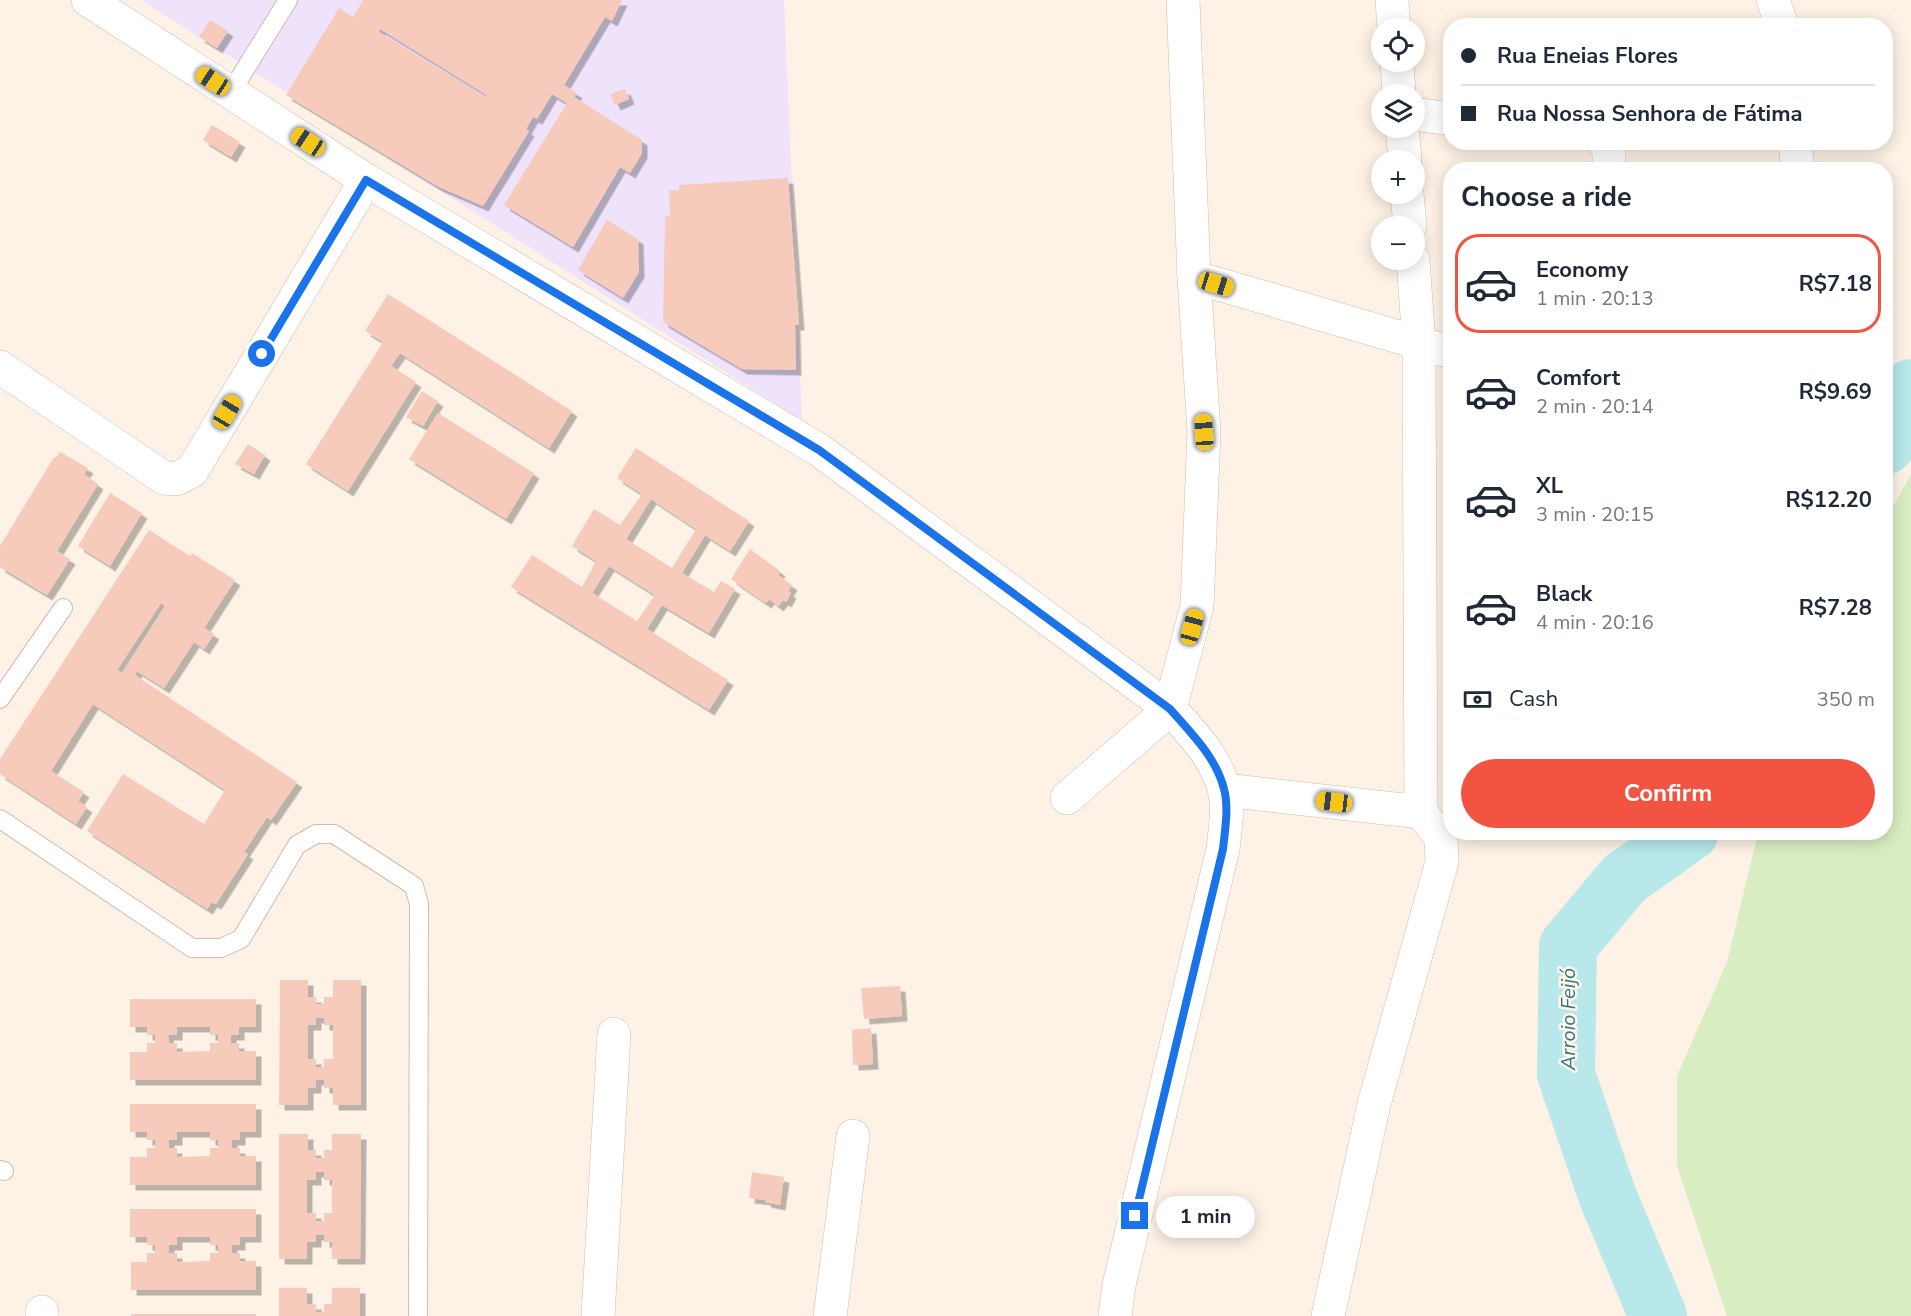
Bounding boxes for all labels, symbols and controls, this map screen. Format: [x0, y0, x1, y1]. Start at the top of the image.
map controls [1371, 18, 1425, 270]
button: locate [1371, 18, 1425, 72]
text: Rua Eneias Flores [1497, 41, 1678, 71]
car [193, 64, 233, 98]
button: layers [1371, 84, 1425, 138]
text: Rua Nossa Senhora de Fátima [1497, 99, 1803, 129]
car [288, 125, 328, 159]
button: + [1371, 150, 1425, 204]
text: Choose a ride [1461, 179, 1632, 216]
button: − [1371, 216, 1425, 270]
text: Economy [1536, 255, 1628, 285]
icon: car [1464, 257, 1518, 311]
text: R$7.18 [1799, 269, 1872, 299]
car [1196, 270, 1236, 298]
text: 1 min · 20:13 [1536, 285, 1654, 312]
route start [248, 340, 275, 367]
text: Comfort [1536, 363, 1620, 393]
icon: car [1464, 365, 1518, 419]
text: R$9.69 [1799, 377, 1872, 407]
car [210, 392, 244, 432]
text: 2 min · 20:14 [1536, 393, 1654, 420]
car [1194, 413, 1214, 451]
text: XL [1536, 471, 1563, 501]
icon: car [1464, 473, 1518, 527]
text: R$12.20 [1785, 485, 1872, 515]
text: 3 min · 20:15 [1536, 501, 1654, 528]
text: Black [1536, 579, 1592, 609]
icon: car [1464, 581, 1518, 635]
text: R$7.28 [1799, 593, 1872, 623]
car [1179, 607, 1205, 647]
text: 4 min · 20:16 [1536, 609, 1654, 636]
icon: cash [1461, 683, 1494, 716]
text: Cash [1509, 684, 1558, 714]
text: 350 m [1817, 686, 1875, 713]
button: Confirm [1461, 759, 1875, 828]
car [1315, 791, 1353, 813]
water label: Arroio Feijó [1555, 968, 1582, 1071]
callout: 1 min [1156, 1195, 1255, 1237]
route end [1121, 1202, 1148, 1229]
text: 1 min [1180, 1203, 1231, 1230]

